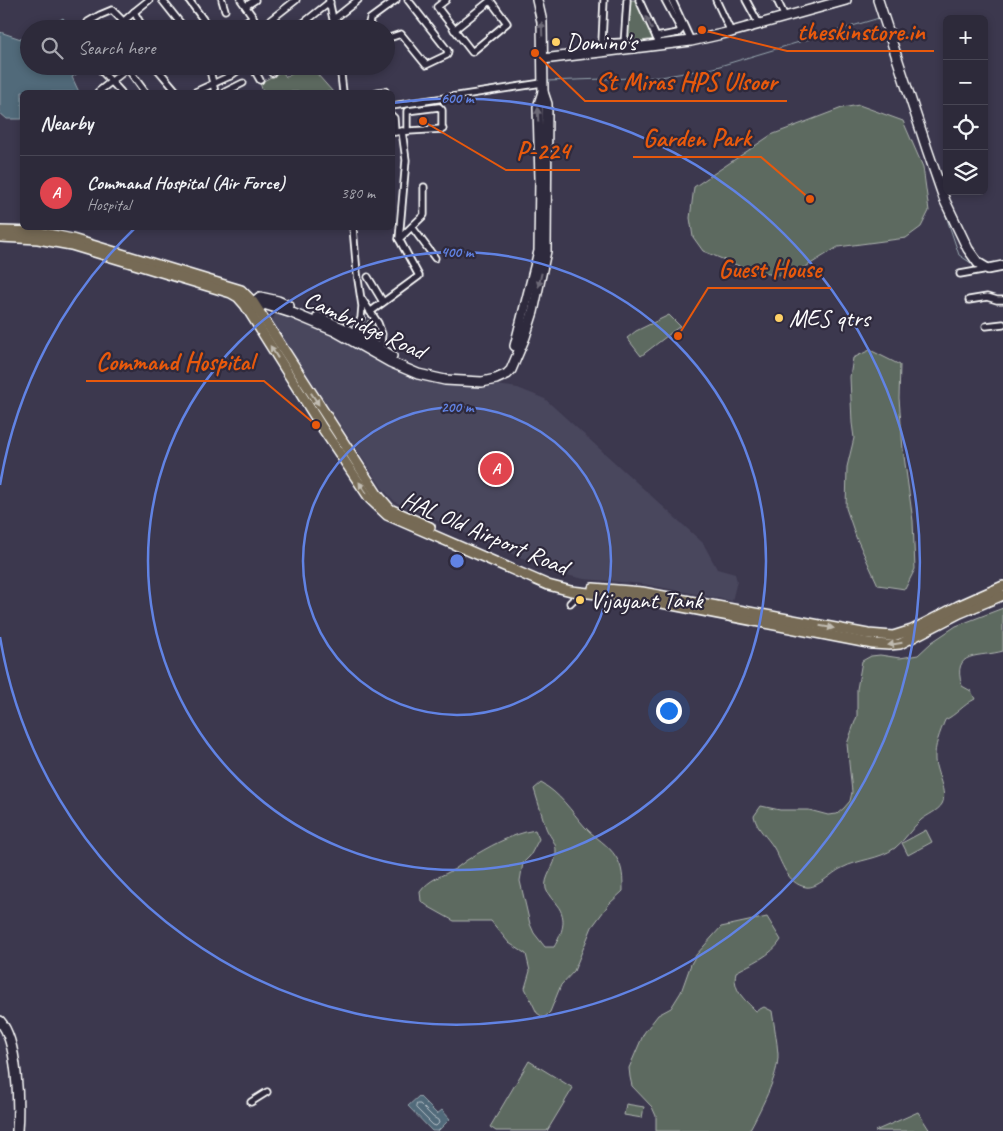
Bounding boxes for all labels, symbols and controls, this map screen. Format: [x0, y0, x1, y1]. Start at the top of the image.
callout: theskinstore.in [787, 11, 934, 51]
map controls [943, 15, 988, 195]
button: + [943, 15, 988, 60]
one-way arrow [645, 16, 653, 30]
text: theskinstore.in [797, 16, 926, 48]
search box [20, 20, 395, 75]
one-way arrow [538, 21, 546, 37]
place label: Domino's [566, 27, 640, 57]
icon: search [38, 34, 66, 62]
text: Search here [78, 36, 155, 60]
marker: Domino's [550, 36, 562, 48]
button: − [943, 60, 988, 105]
callout: St Miras HPS Ulsoor [585, 61, 787, 101]
text: St Miras HPS Ulsoor [595, 66, 780, 98]
text: 600 m [441, 89, 475, 108]
button: locate [943, 105, 988, 150]
one-way arrow [534, 107, 542, 123]
text: Nearby [40, 110, 93, 136]
callout: Garden Park [633, 117, 761, 157]
text: Garden Park [643, 122, 754, 154]
callout: P-224 [506, 130, 580, 170]
text: P-224 [516, 135, 573, 167]
button: layers [943, 150, 988, 195]
text: Command Hospital (Air Force) [87, 171, 285, 195]
text: A [52, 183, 60, 203]
text: 380 m [341, 183, 375, 203]
text: Hospital [87, 195, 131, 215]
text: 400 m [441, 243, 475, 262]
callout: Guest House [708, 248, 831, 288]
text: Guest House [719, 253, 823, 285]
one-way arrow [536, 272, 544, 288]
street label: Cambridge Road [299, 284, 434, 368]
place label: MES qtrs [789, 303, 873, 333]
marker: MES qtrs [773, 312, 785, 324]
callout: Command Hospital [86, 341, 264, 381]
one-way arrow [269, 345, 279, 359]
text: Command Hospital [96, 346, 258, 378]
one-way arrow [310, 392, 319, 406]
text: 200 m [441, 398, 475, 417]
pin: A [480, 450, 512, 488]
one-way arrow [358, 481, 368, 495]
street label: HAL Old Airport Road [397, 484, 576, 583]
centre of rings [448, 552, 466, 570]
place label: Vijayant Tank [590, 585, 704, 615]
marker: Vijayant Tank [574, 594, 586, 606]
one-way arrow [819, 623, 835, 631]
one-way arrow [887, 640, 903, 648]
your location [656, 698, 682, 724]

